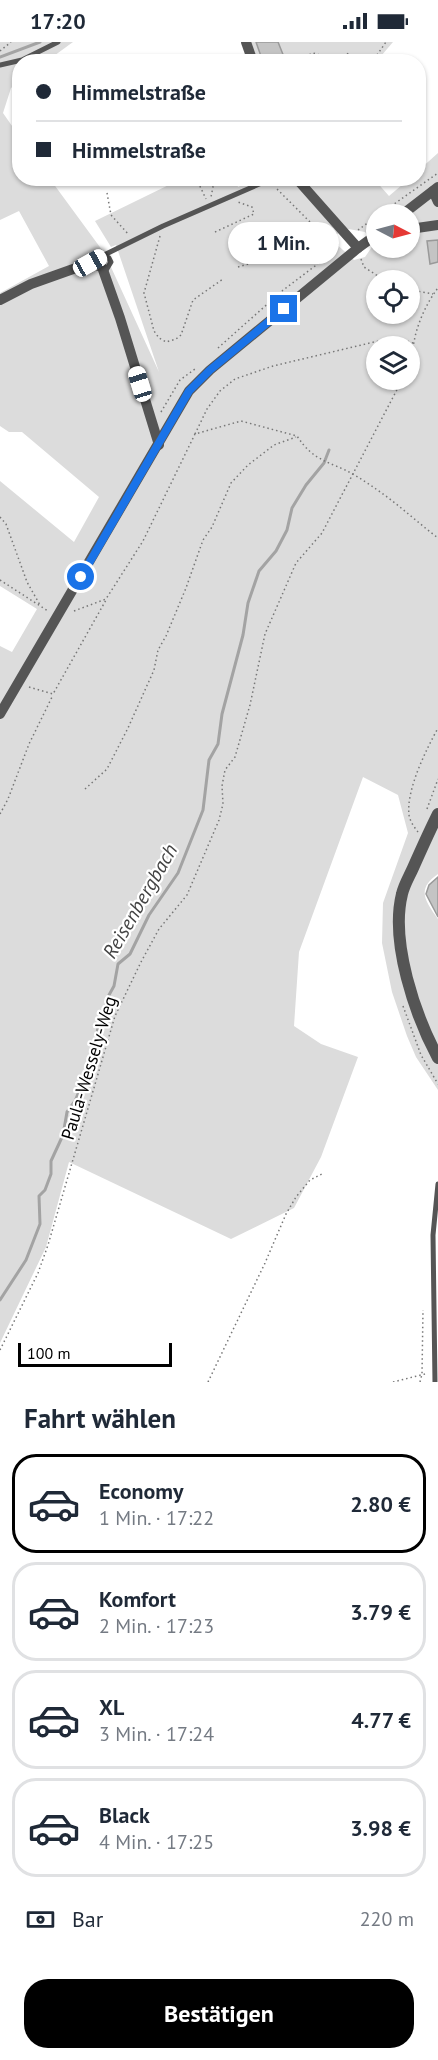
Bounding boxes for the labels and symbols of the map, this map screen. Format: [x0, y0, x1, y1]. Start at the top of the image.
north arrow [366, 204, 420, 258]
callout: 1 Min. [228, 222, 340, 264]
car [70, 246, 110, 280]
route end [270, 295, 297, 322]
car [126, 364, 154, 404]
route start [67, 563, 94, 590]
water label: Reisenbergbach [97, 839, 183, 963]
street label: Paula-Wessely-Weg [56, 993, 121, 1143]
scale bar [18, 1340, 172, 1368]

